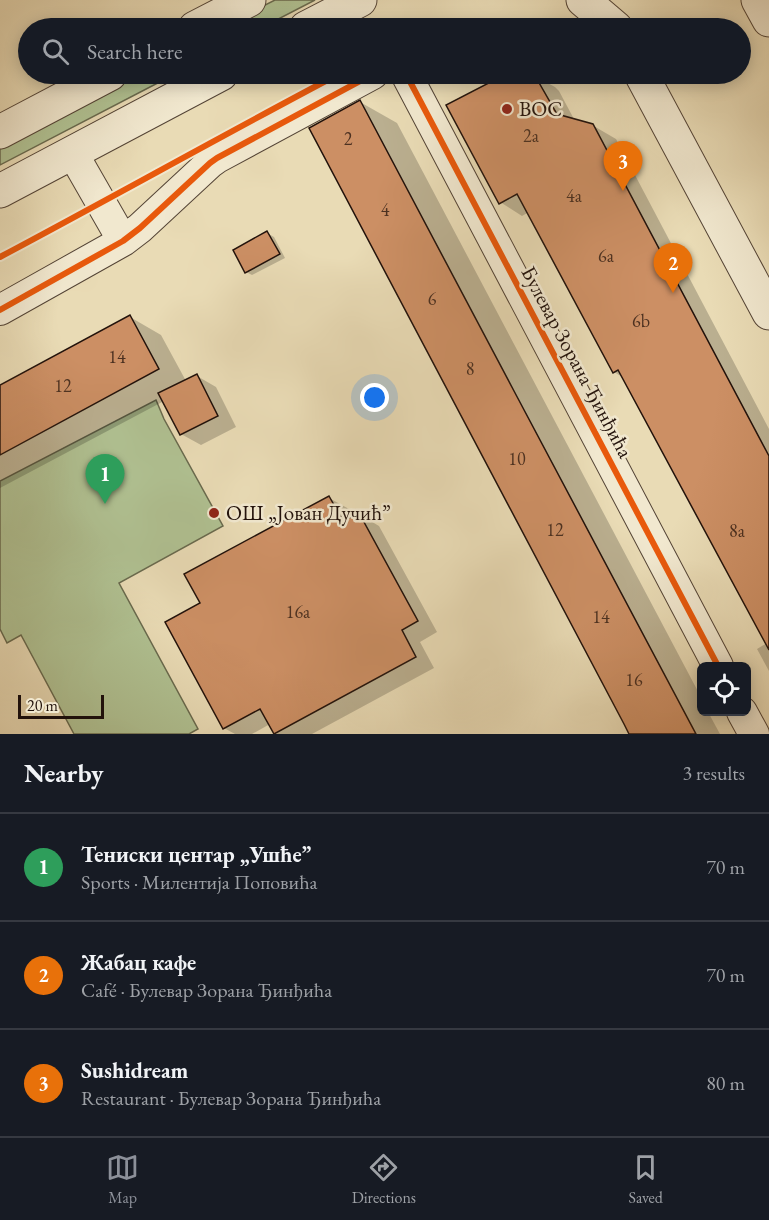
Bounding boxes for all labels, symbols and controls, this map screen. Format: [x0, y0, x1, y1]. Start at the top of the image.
search box [18, 18, 751, 84]
icon: search [39, 35, 72, 68]
text: Search here [87, 37, 182, 66]
place label: BOC [519, 95, 562, 122]
marker: BOC [500, 102, 514, 116]
house number: 2a [523, 124, 540, 147]
house number: 2 [344, 127, 353, 150]
pin: 3 [604, 142, 642, 191]
house number: 4a [566, 184, 583, 207]
house number: 4 [381, 198, 390, 221]
house number: 6a [598, 244, 615, 267]
pin: 2 [654, 244, 692, 293]
street label: Булевар Зорана Ђинђића [515, 261, 640, 463]
house number: 6 [428, 287, 437, 310]
house number: 6b [632, 309, 650, 332]
house number: 14 [108, 345, 126, 368]
house number: 8 [466, 357, 474, 380]
house number: 12 [54, 374, 72, 397]
your location [360, 383, 389, 412]
house number: 10 [508, 447, 526, 470]
pin: 1 [86, 454, 124, 504]
place label: ОШ „Јован Дучић” [226, 499, 391, 526]
marker: ОШ „Јован Дучић” [207, 506, 221, 520]
house number: 12 [546, 518, 564, 541]
house number: 8a [729, 519, 746, 542]
house number: 16a [286, 600, 311, 623]
house number: 14 [592, 605, 610, 628]
map controls [697, 662, 751, 716]
button: locate [697, 662, 751, 716]
house number: 16 [625, 668, 643, 691]
scale bar [18, 692, 104, 720]
text: 20 m [27, 695, 58, 716]
text: Nearby [24, 756, 104, 790]
text: 3 results [682, 760, 745, 786]
text: Тениски центар „Ушће” [81, 840, 311, 869]
text: 1 [38, 854, 49, 880]
text: 70 m [706, 854, 745, 880]
text: Sports · Милентија Поповића [81, 869, 318, 895]
text: Жабац кафе [81, 948, 196, 977]
text: 2 [38, 962, 49, 988]
text: 70 m [706, 962, 745, 988]
text: Café · Булевар Зорана Ђинђића [81, 977, 332, 1003]
text: Sushidream [81, 1056, 188, 1085]
text: 3 [38, 1070, 49, 1096]
text: 80 m [706, 1070, 745, 1096]
text: Restaurant · Булевар Зорана Ђинђића [81, 1085, 381, 1111]
tab: Map [106, 1151, 139, 1208]
tab: Directions [352, 1151, 416, 1208]
tab: Saved [628, 1151, 663, 1208]

